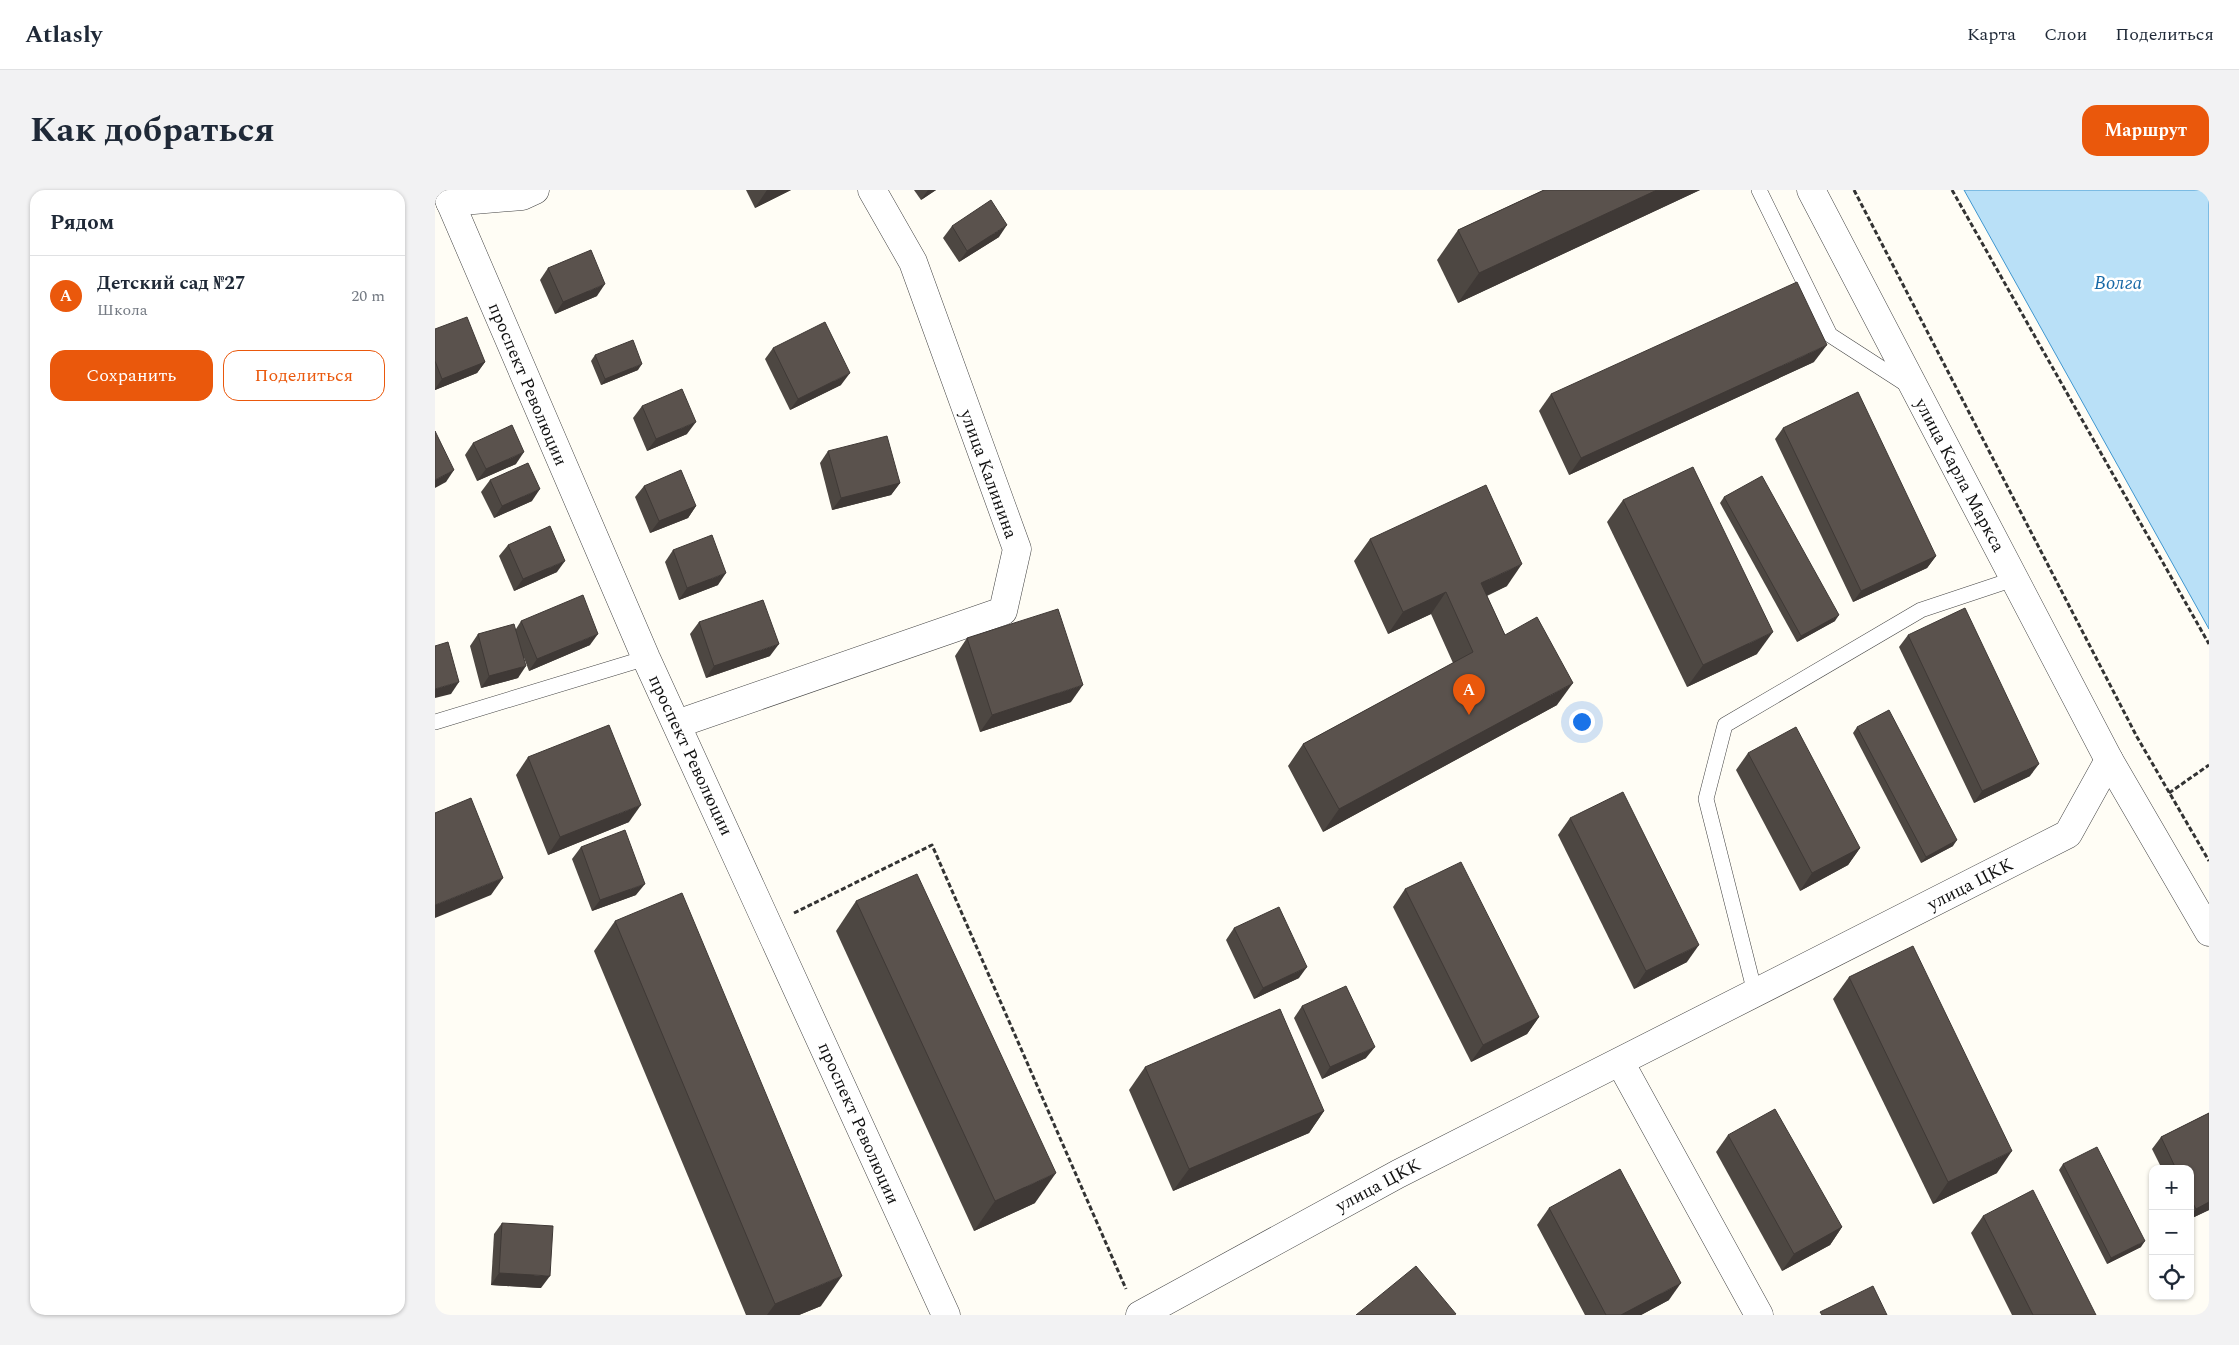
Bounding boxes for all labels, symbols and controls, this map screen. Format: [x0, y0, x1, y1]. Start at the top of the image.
text: Atlasly [25, 17, 102, 53]
text: Карта [1967, 21, 2016, 48]
text: Слои [2044, 21, 2087, 48]
text: Поделиться [2115, 21, 2214, 48]
text: Как добраться [30, 104, 275, 157]
button: Маршрут [2082, 105, 2209, 156]
text: Рядом [50, 207, 114, 239]
text: Детский сад №27 [97, 269, 246, 298]
water label: Волга [2094, 269, 2142, 298]
text: A [60, 284, 72, 308]
text: 20 m [351, 284, 385, 308]
text: Школа [97, 298, 148, 322]
street label: проспект Революции [481, 298, 574, 470]
button: Сохранить [50, 350, 213, 401]
button: Поделиться [223, 350, 385, 401]
street label: улица Карла Маркса [1907, 393, 2012, 557]
street label: улица Калинина [952, 405, 1025, 543]
street label: проспект Революции [641, 670, 740, 840]
pin: A [1453, 674, 1485, 715]
your location [1569, 709, 1595, 735]
street label: улица ЦКК [1922, 851, 2018, 918]
street label: проспект Революции [811, 1038, 906, 1209]
street label: улица ЦКК [1330, 1152, 1426, 1220]
map controls [2149, 1165, 2194, 1300]
button: + [2149, 1165, 2194, 1210]
button: − [2149, 1210, 2194, 1255]
button: locate [2149, 1255, 2194, 1300]

